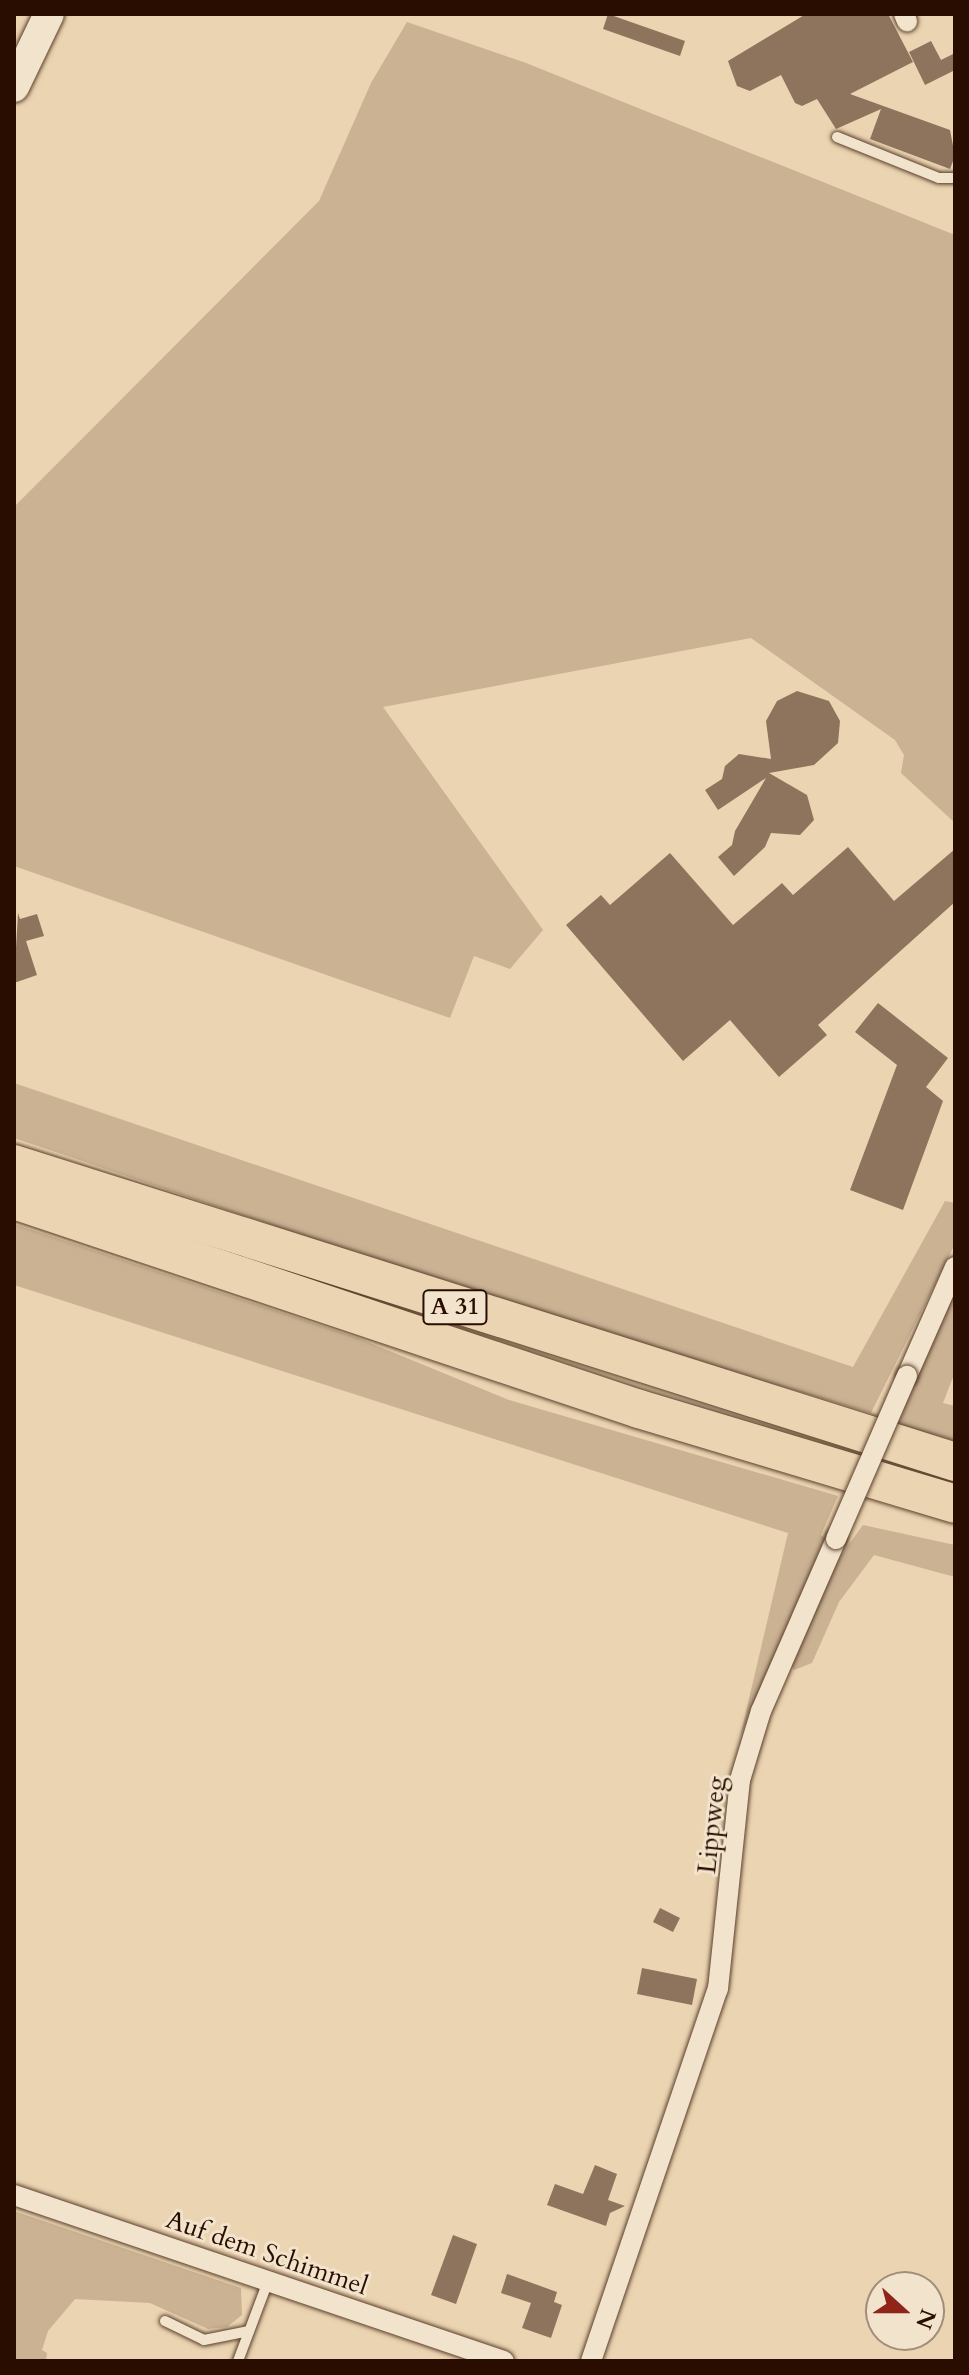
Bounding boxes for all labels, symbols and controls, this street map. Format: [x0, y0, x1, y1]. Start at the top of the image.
road number: A 31 [421, 1287, 489, 1327]
street label: Lippweg [691, 1775, 733, 1875]
street label: Auf dem Schimmel [162, 2204, 372, 2302]
north arrow [865, 2271, 945, 2351]
text: N [908, 2305, 943, 2333]

